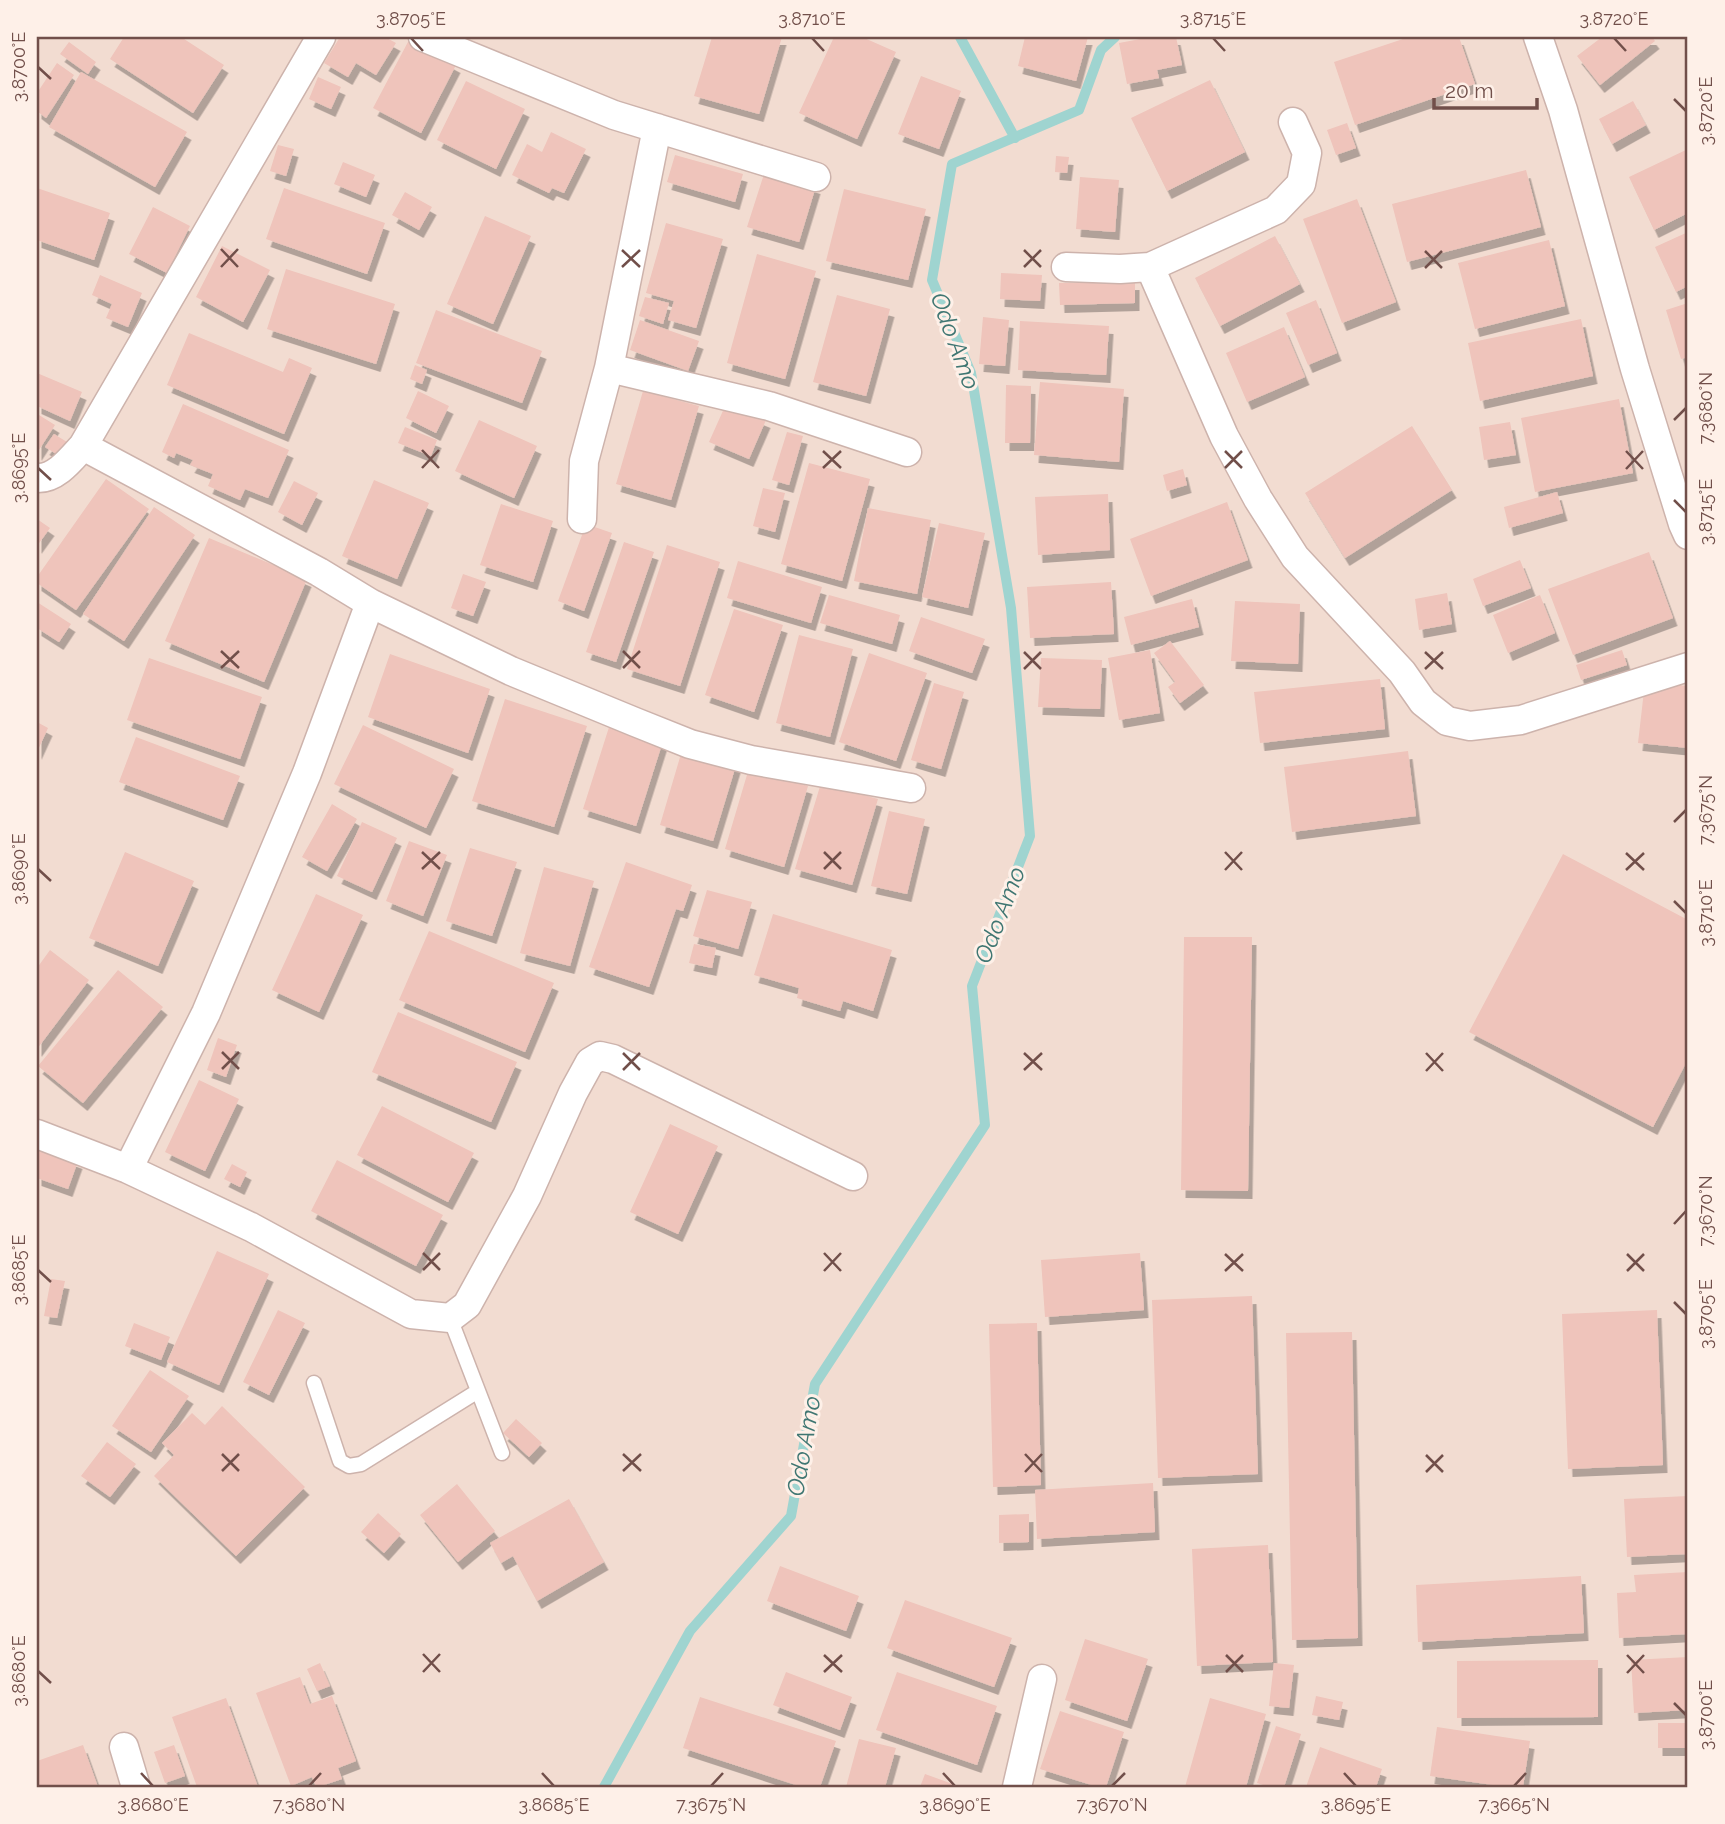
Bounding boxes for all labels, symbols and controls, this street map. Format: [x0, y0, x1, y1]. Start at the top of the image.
text: 3.8705°E [376, 8, 446, 29]
text: 3.8710°E [778, 8, 846, 29]
text: 3.8715°E [1180, 8, 1246, 29]
text: 3.8720°E [1579, 8, 1649, 29]
text: 3.8700°E [8, 32, 29, 102]
scale bar [1434, 66, 1538, 110]
text: 3.8720°E [1695, 76, 1716, 146]
text: 20 m [1445, 78, 1493, 103]
water label: Odo Amo [925, 288, 986, 393]
text: 7.3680°N [1695, 372, 1716, 444]
text: 3.8695°E [8, 433, 29, 503]
text: 3.8715°E [1695, 479, 1716, 545]
text: 7.3675°N [1695, 775, 1716, 845]
text: 3.8690°E [8, 833, 29, 905]
water label: Odo Amo [968, 862, 1031, 967]
text: 3.8710°E [1695, 879, 1716, 947]
text: 7.3670°N [1695, 1175, 1716, 1247]
text: 3.8685°E [8, 1235, 29, 1305]
text: 3.8705°E [1695, 1279, 1716, 1349]
water label: Odo Amo [780, 1394, 827, 1498]
text: 3.8680°E [8, 1635, 29, 1707]
text: 3.8700°E [1695, 1680, 1716, 1750]
text: 3.8680°E [117, 1794, 189, 1815]
text: 7.3680°N [273, 1794, 345, 1815]
text: 3.8685°E [519, 1794, 589, 1815]
text: 7.3675°N [676, 1794, 746, 1815]
text: 3.8690°E [919, 1794, 991, 1815]
text: 7.3670°N [1076, 1794, 1148, 1815]
text: 3.8695°E [1321, 1794, 1391, 1815]
text: 7.3665°N [1478, 1794, 1550, 1815]

